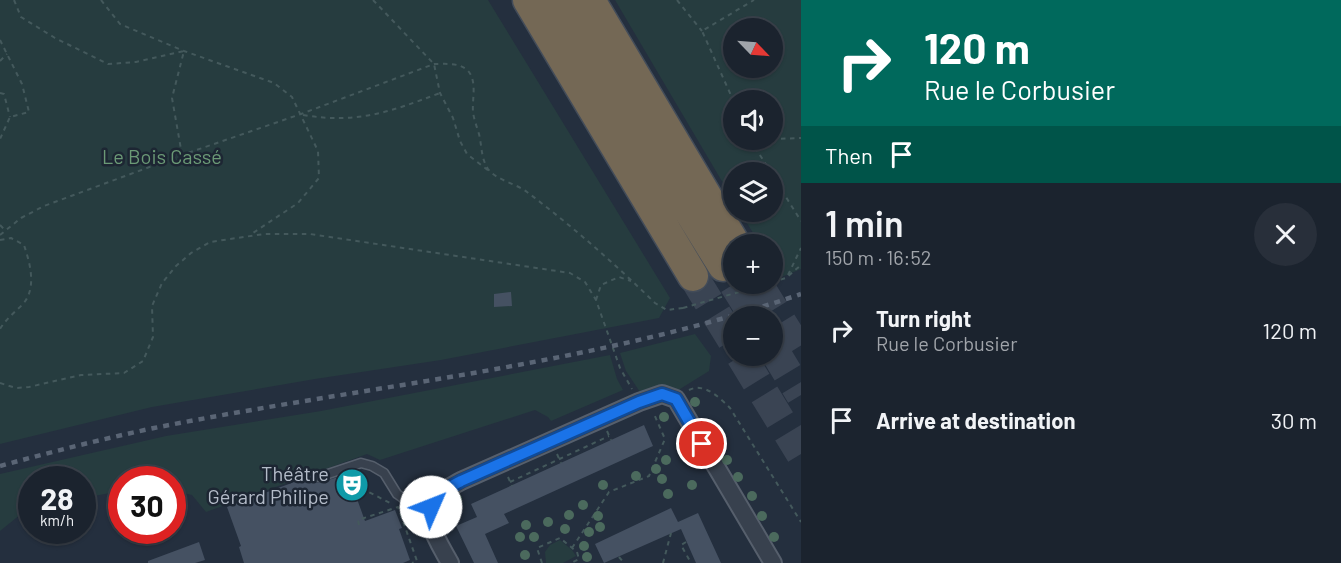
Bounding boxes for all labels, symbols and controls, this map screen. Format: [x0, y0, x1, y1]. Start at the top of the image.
north arrow [723, 18, 783, 78]
map controls [723, 18, 783, 366]
text: 120 m [924, 22, 1030, 72]
icon: right [825, 24, 903, 102]
text: Rue le Corbusier [924, 73, 1115, 105]
button: sound [723, 90, 783, 150]
icon: arrive [885, 138, 918, 171]
text: Then [825, 142, 873, 168]
park label: Le Bois Cassé [102, 144, 222, 168]
button: layers [723, 162, 783, 222]
text: 1 min [825, 201, 904, 244]
button: close [1254, 203, 1317, 266]
button: + [723, 234, 783, 294]
text: 150 m · 16:52 [825, 245, 931, 269]
text: Turn right [876, 305, 971, 331]
button: − [723, 306, 783, 366]
icon: right [825, 314, 858, 347]
text: 120 m [1262, 317, 1317, 343]
text: Rue le Corbusier [876, 331, 1017, 355]
icon: arrive [825, 404, 858, 437]
text: Arrive at destination [876, 407, 1075, 433]
text: 30 m [1271, 407, 1317, 433]
pin [676, 418, 727, 469]
icon: arrive [685, 427, 718, 460]
place label: Théâtre Gérard Philipe [208, 461, 329, 508]
speed limit sign: 30 [108, 466, 186, 544]
theatre icon: Théâtre Gérard Philipe [334, 467, 370, 503]
position arrow [399, 475, 463, 539]
text: 28 [40, 480, 74, 516]
text: km/h [40, 511, 74, 529]

